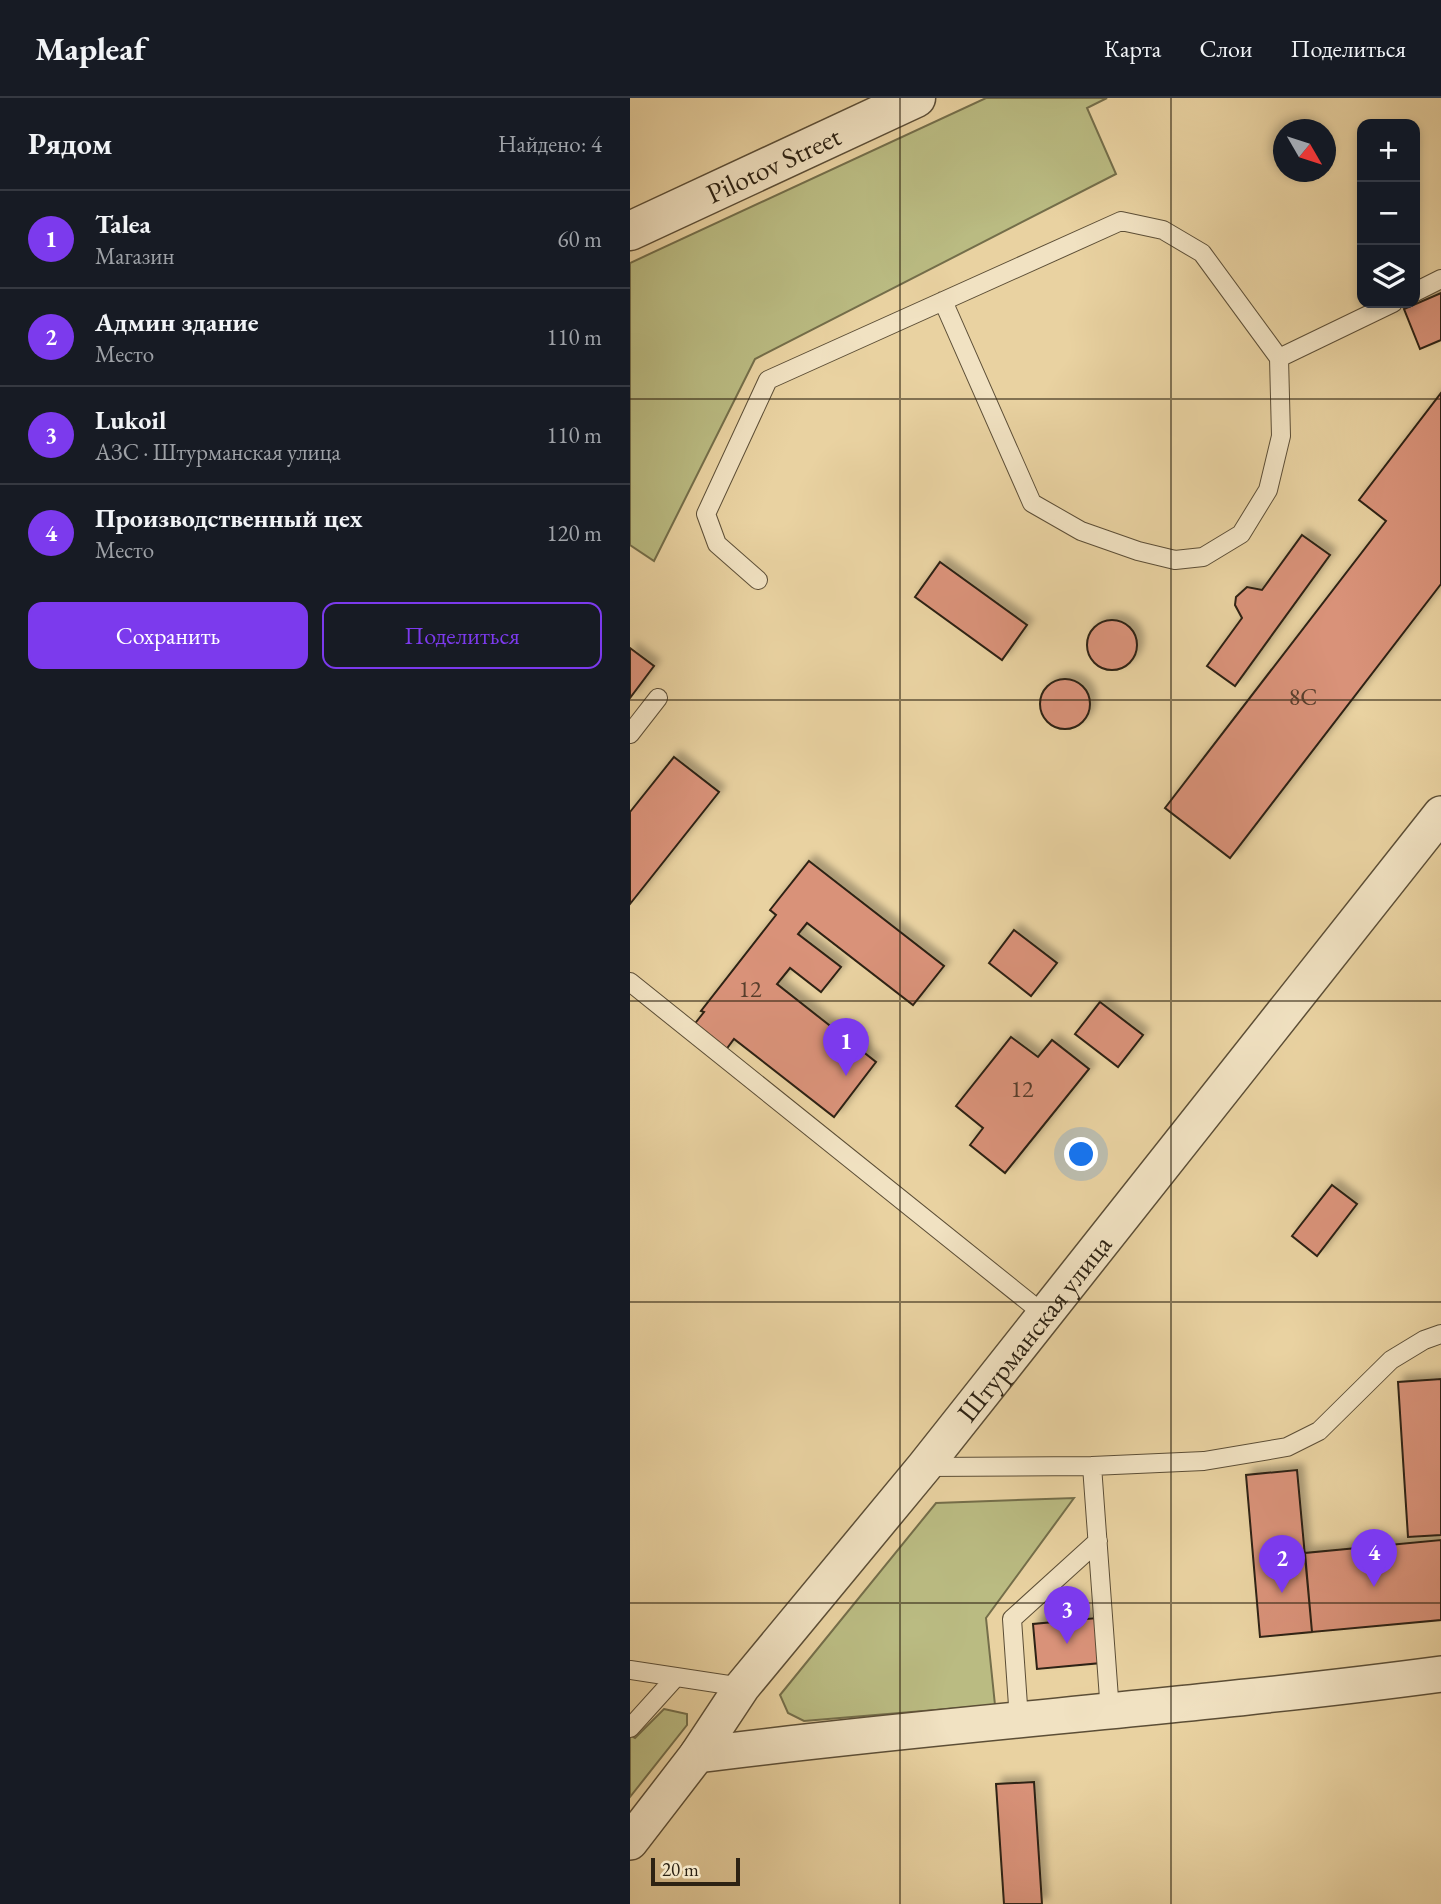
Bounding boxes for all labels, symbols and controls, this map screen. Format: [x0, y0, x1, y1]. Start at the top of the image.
text: Mapleaf [35, 27, 146, 70]
text: Карта [1104, 33, 1161, 64]
text: Слои [1199, 33, 1253, 64]
text: Поделиться [1291, 33, 1406, 64]
street label: Pilotov Street [700, 117, 847, 211]
north arrow [1273, 119, 1336, 182]
map controls [1357, 119, 1420, 308]
button: + [1357, 119, 1420, 182]
text: Рядом [28, 124, 112, 163]
text: Найдено: 4 [498, 129, 602, 159]
button: − [1357, 182, 1420, 245]
text: Talea [95, 207, 151, 241]
text: 1 [45, 224, 57, 254]
text: 60 m [557, 224, 602, 254]
text: Магазин [95, 241, 174, 271]
button: layers [1357, 245, 1420, 308]
text: Админ здание [95, 305, 259, 339]
text: 2 [45, 322, 57, 352]
text: 110 m [546, 322, 602, 352]
text: Место [95, 339, 154, 369]
text: Lukoil [95, 403, 166, 437]
text: 3 [45, 420, 57, 450]
text: 110 m [546, 420, 602, 450]
text: АЗС · Штурманская улица [95, 437, 341, 467]
text: Производственный цех [95, 501, 363, 535]
text: 4 [45, 518, 57, 548]
text: 120 m [546, 518, 602, 548]
text: Место [95, 535, 154, 565]
button: Сохранить [28, 602, 308, 669]
button: Поделиться [322, 602, 602, 669]
house number: 8С [1289, 681, 1317, 712]
house number: 12 [738, 973, 762, 1004]
pin: 1 [823, 1018, 869, 1076]
house number: 12 [1010, 1073, 1034, 1104]
your location [1064, 1137, 1098, 1171]
street label: Штурманская улица [949, 1227, 1120, 1429]
pin: 4 [1351, 1529, 1397, 1587]
pin: 2 [1259, 1535, 1305, 1593]
pin: 3 [1044, 1586, 1090, 1644]
scale bar [651, 1855, 740, 1887]
text: 20 m [662, 1857, 699, 1882]

